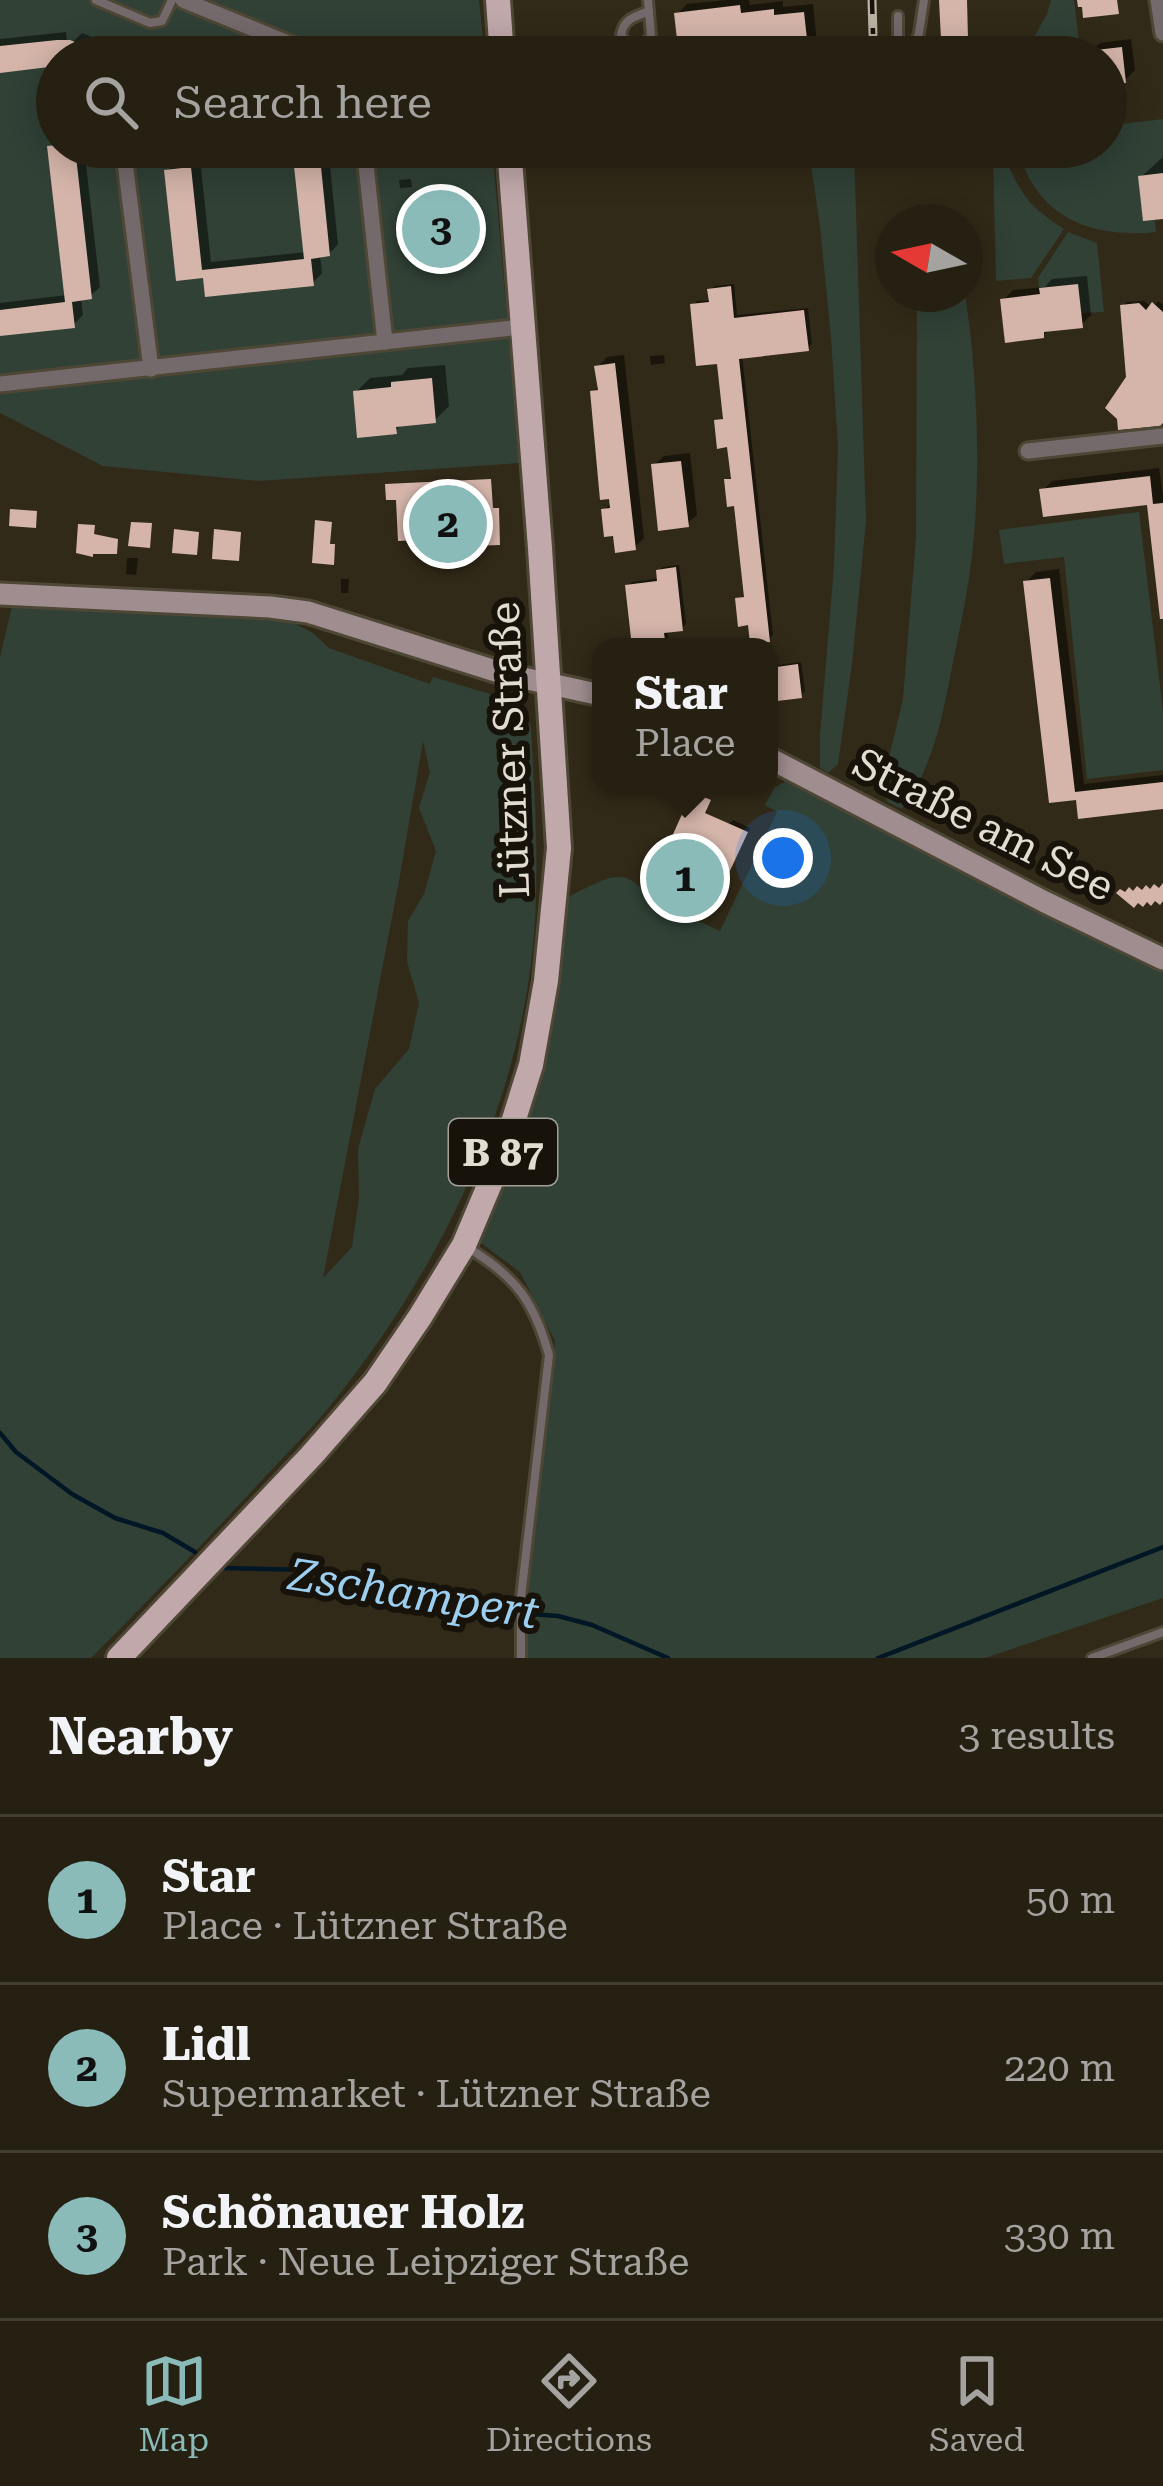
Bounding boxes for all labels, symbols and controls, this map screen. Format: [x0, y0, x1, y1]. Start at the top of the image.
search box [36, 36, 1127, 168]
icon: search [78, 69, 144, 135]
text: Search here [174, 76, 432, 129]
pin: 3 [402, 184, 480, 274]
north arrow [875, 204, 983, 312]
pin: 2 [409, 479, 487, 569]
street label: Lützner Straße [480, 601, 539, 899]
popup [592, 638, 778, 794]
text: Star [635, 667, 728, 720]
text: Place [635, 720, 735, 766]
street label: Straße am See [845, 738, 1122, 911]
your location [753, 828, 813, 888]
pin: 1 [646, 833, 724, 923]
road number: B 87 [449, 1119, 557, 1185]
water label: Zschampert [284, 1547, 543, 1639]
text: Nearby [48, 1707, 233, 1766]
text: 3 results [958, 1713, 1115, 1759]
text: Star [162, 1850, 256, 1903]
text: 1 [76, 1877, 98, 1923]
text: 50 m [1026, 1877, 1115, 1923]
text: Place · Lützner Straße [162, 1903, 568, 1949]
text: Lidl [162, 2018, 250, 2071]
text: 2 [76, 2045, 98, 2091]
text: 220 m [1004, 2045, 1115, 2091]
text: Supermarket · Lützner Straße [162, 2071, 711, 2117]
text: Schönauer Holz [162, 2186, 524, 2239]
text: 3 [76, 2213, 98, 2259]
text: 330 m [1004, 2213, 1115, 2259]
text: Park · Neue Leipziger Straße [162, 2239, 689, 2285]
tab: Map [138, 2348, 209, 2459]
tab: Directions [486, 2348, 652, 2459]
tab: Saved [929, 2348, 1025, 2459]

